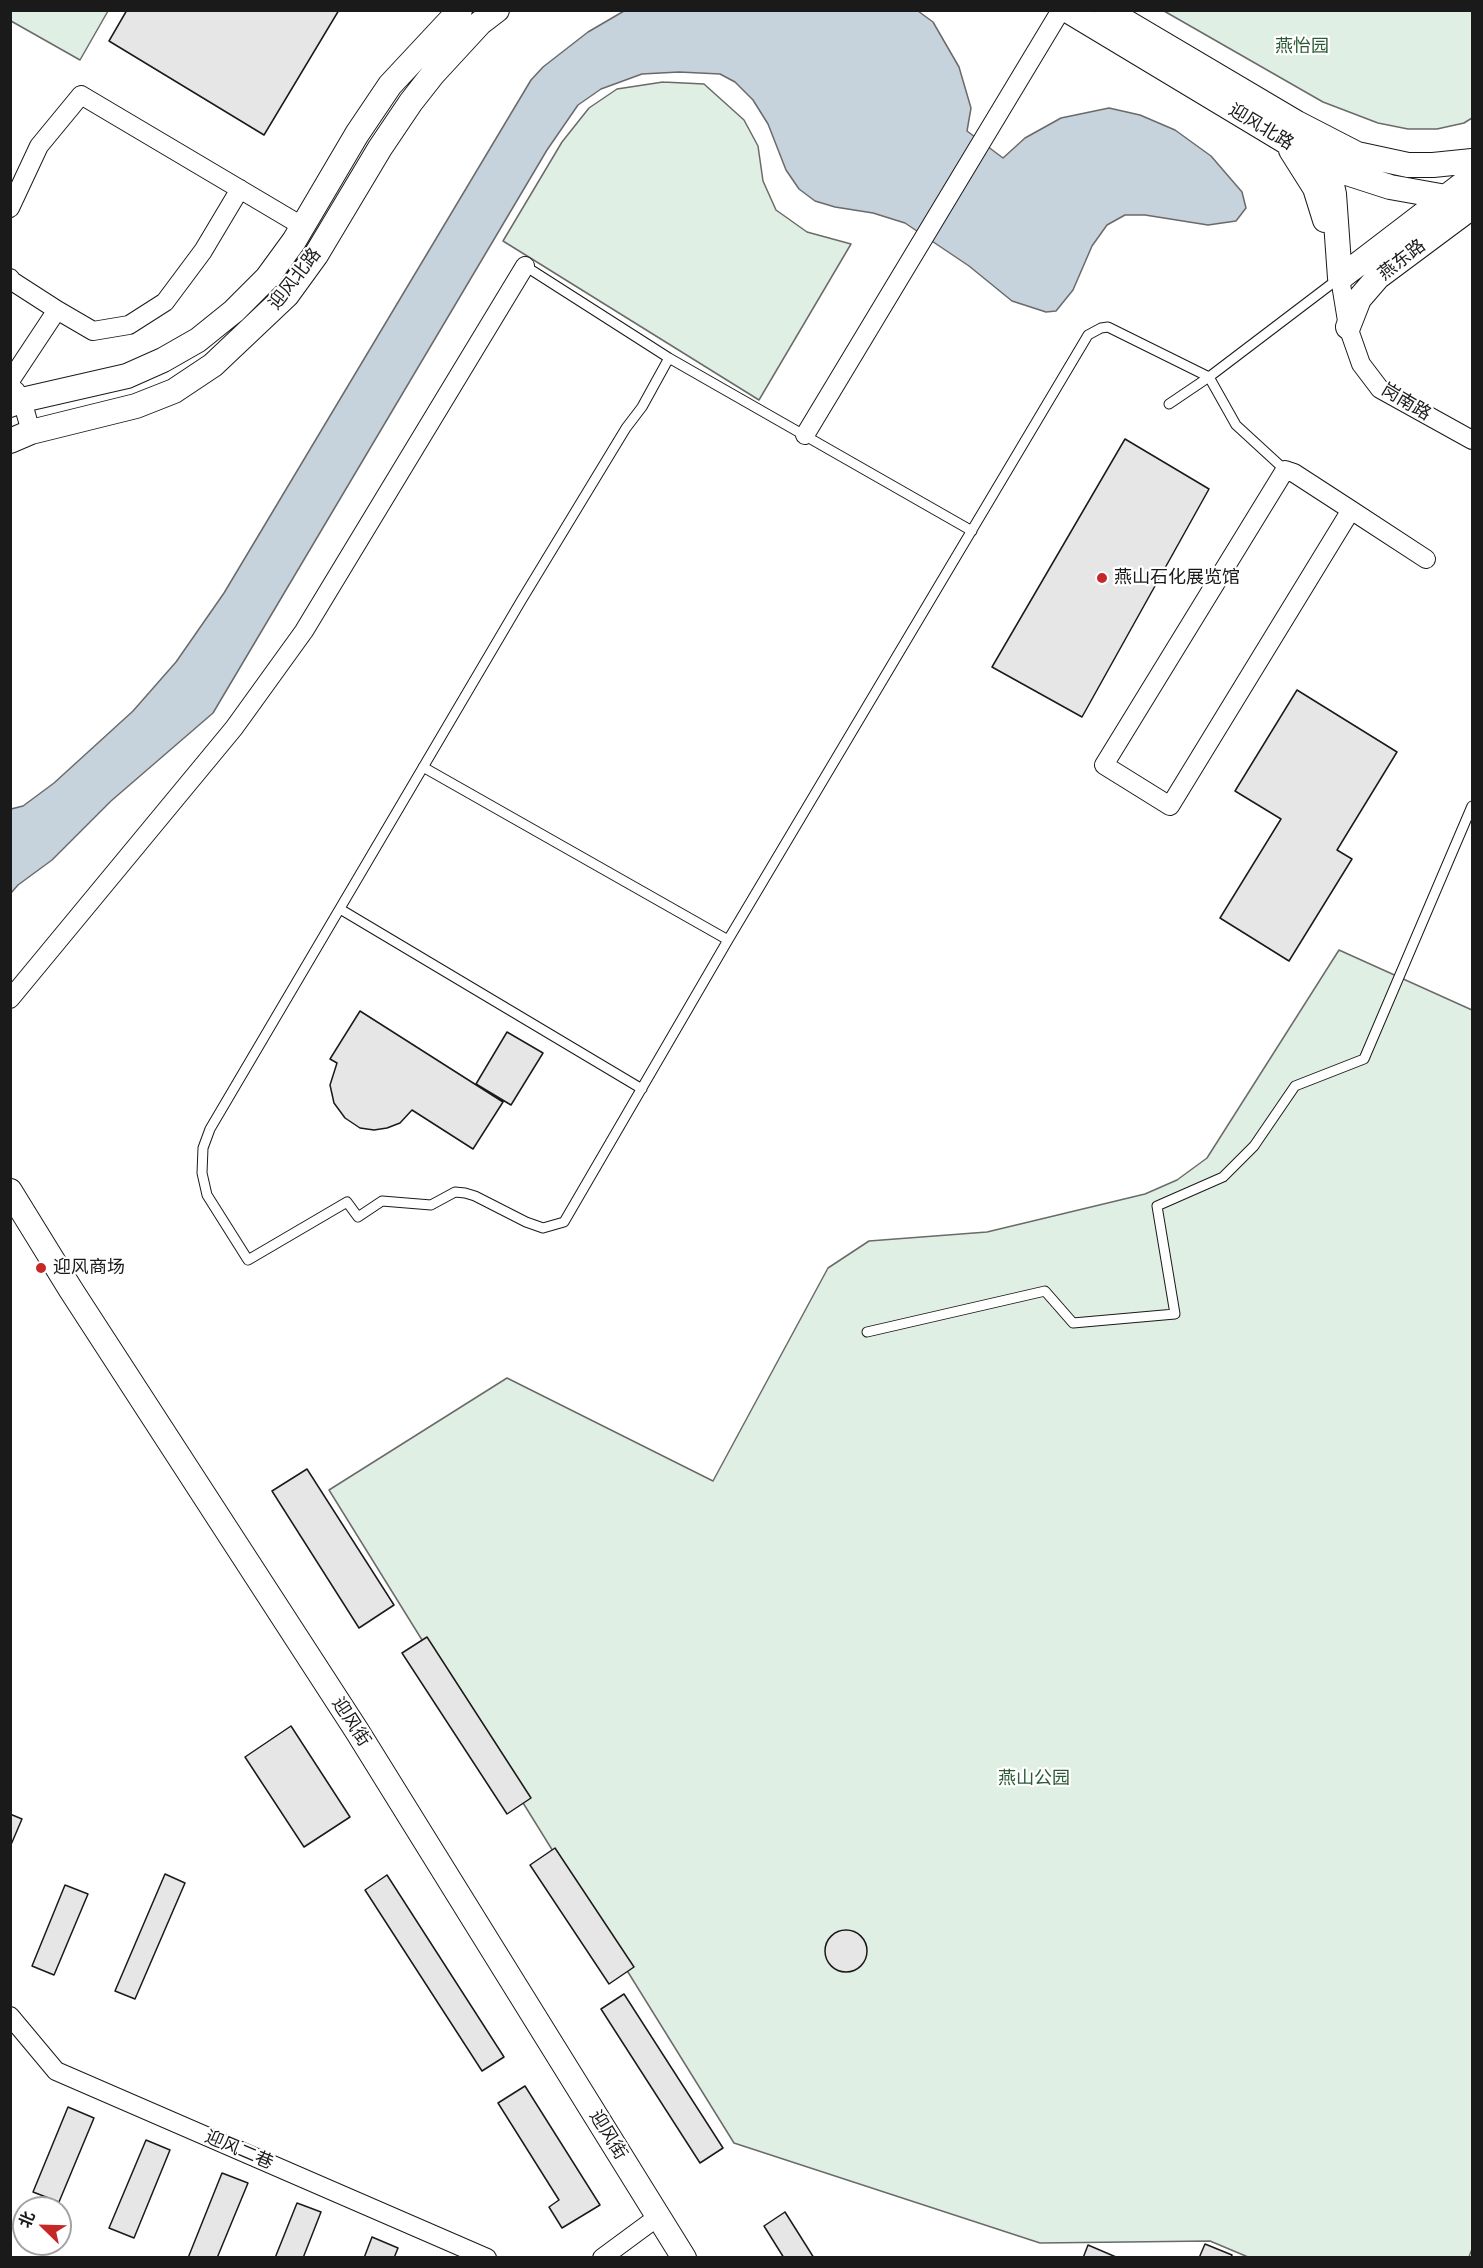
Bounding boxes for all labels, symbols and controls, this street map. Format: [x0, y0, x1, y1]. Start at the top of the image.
park label: 燕怡园 [1275, 36, 1329, 58]
street label: 迎风北路 [1225, 99, 1297, 155]
street label: 燕东路 [1374, 235, 1430, 285]
street label: 迎风北路 [264, 244, 326, 314]
street label: 岗南路 [1377, 379, 1435, 425]
place label: 燕山石化展览馆 [1114, 567, 1240, 589]
marker: 燕山石化展览馆 [1095, 571, 1109, 585]
place label: 迎风商场 [53, 1257, 125, 1279]
marker: 迎风商场 [34, 1261, 48, 1275]
street label: 迎风街 [327, 1693, 375, 1751]
park label: 燕山公园 [998, 1768, 1070, 1790]
street label: 迎风街 [585, 2106, 631, 2164]
street label: 迎风二巷 [202, 2126, 276, 2174]
north arrow [12, 2196, 72, 2256]
text: 北 [15, 2208, 39, 2231]

